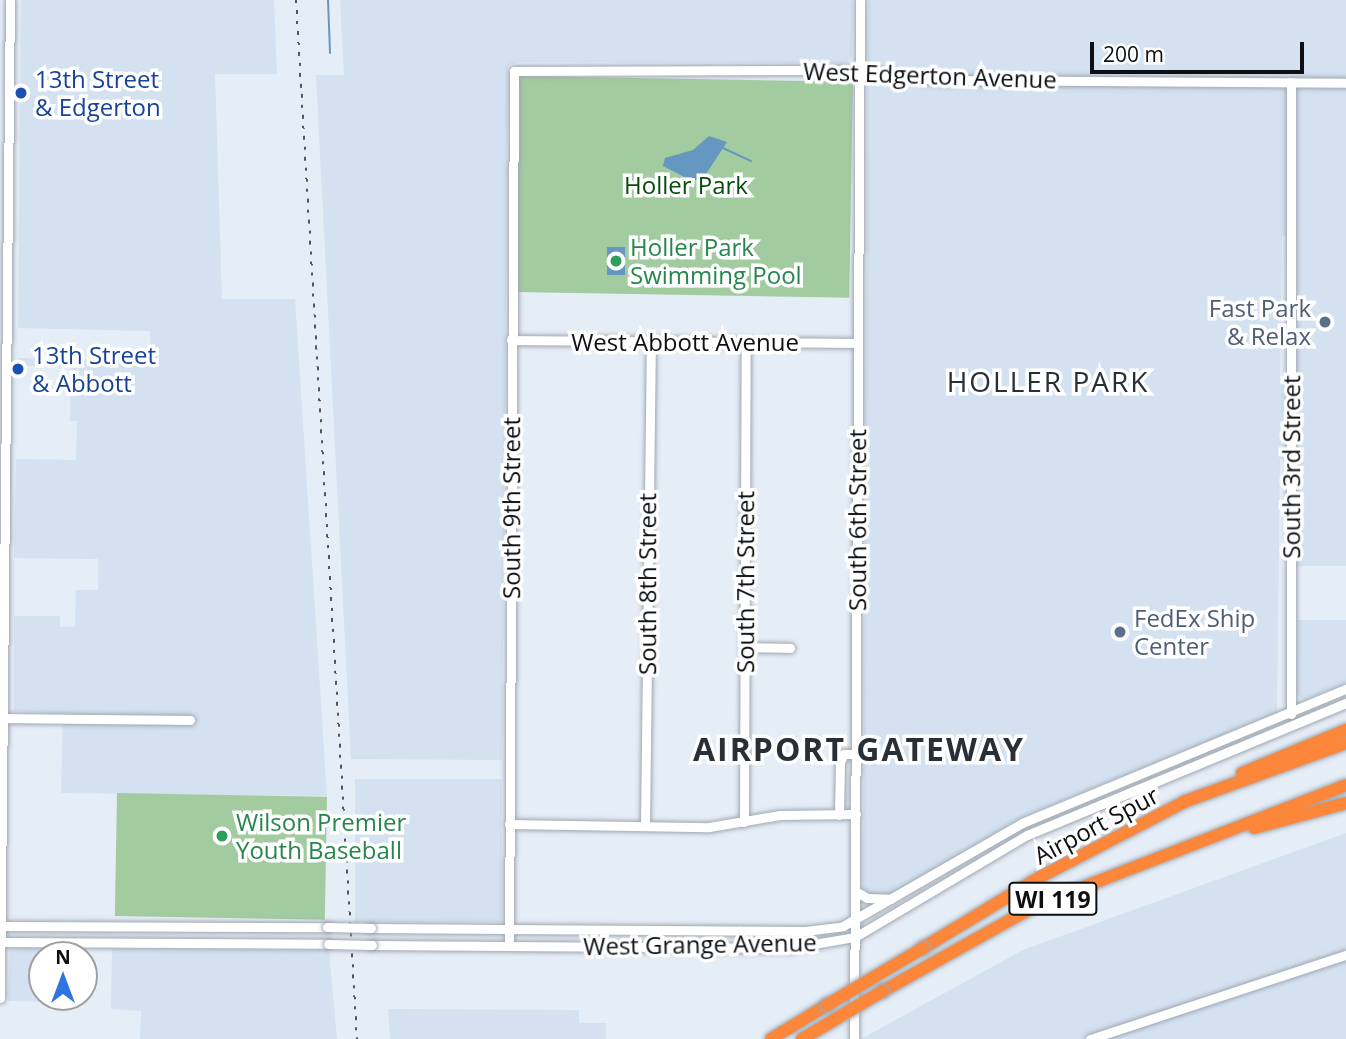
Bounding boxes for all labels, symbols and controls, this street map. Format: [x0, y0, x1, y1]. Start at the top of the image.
scale bar [1094, 28, 1308, 72]
text: 200 m [1103, 40, 1164, 68]
street label: West Edgerton Avenue [803, 56, 1057, 94]
place label: 13th Street & Edgerton [35, 65, 161, 121]
marker: 13th Street & Edgerton [13, 85, 29, 101]
park label: Holler Park [624, 171, 748, 199]
place label: Holler Park Swimming Pool [630, 233, 802, 289]
marker: Holler Park Swimming Pool [608, 253, 624, 269]
place label: Fast Park & Relax [1209, 294, 1311, 350]
marker: Fast Park & Relax [1317, 314, 1333, 330]
street label: West Abbott Avenue [571, 328, 799, 356]
place label: 13th Street & Abbott [32, 341, 156, 397]
marker: 13th Street & Abbott [10, 361, 26, 377]
district label: HOLLER PARK [948, 364, 1148, 398]
street label: South 3rd Street [1277, 375, 1305, 559]
street label: South 9th Street [497, 417, 525, 599]
street label: South 6th Street [843, 429, 871, 611]
street label: South 7th Street [731, 491, 759, 673]
street label: South 8th Street [633, 493, 661, 675]
place label: FedEx Ship Center [1134, 604, 1255, 660]
marker: FedEx Ship Center [1112, 624, 1128, 640]
district label: AIRPORT GATEWAY [695, 730, 1023, 768]
street label: Airport Spur [1029, 780, 1163, 870]
place label: Wilson Premier Youth Baseball [236, 808, 406, 864]
marker: Wilson Premier Youth Baseball [214, 828, 230, 844]
road number: WI 119 [1007, 879, 1098, 918]
street label: West Grange Avenue [583, 928, 817, 960]
north arrow [28, 941, 98, 1011]
text: N [55, 944, 71, 970]

